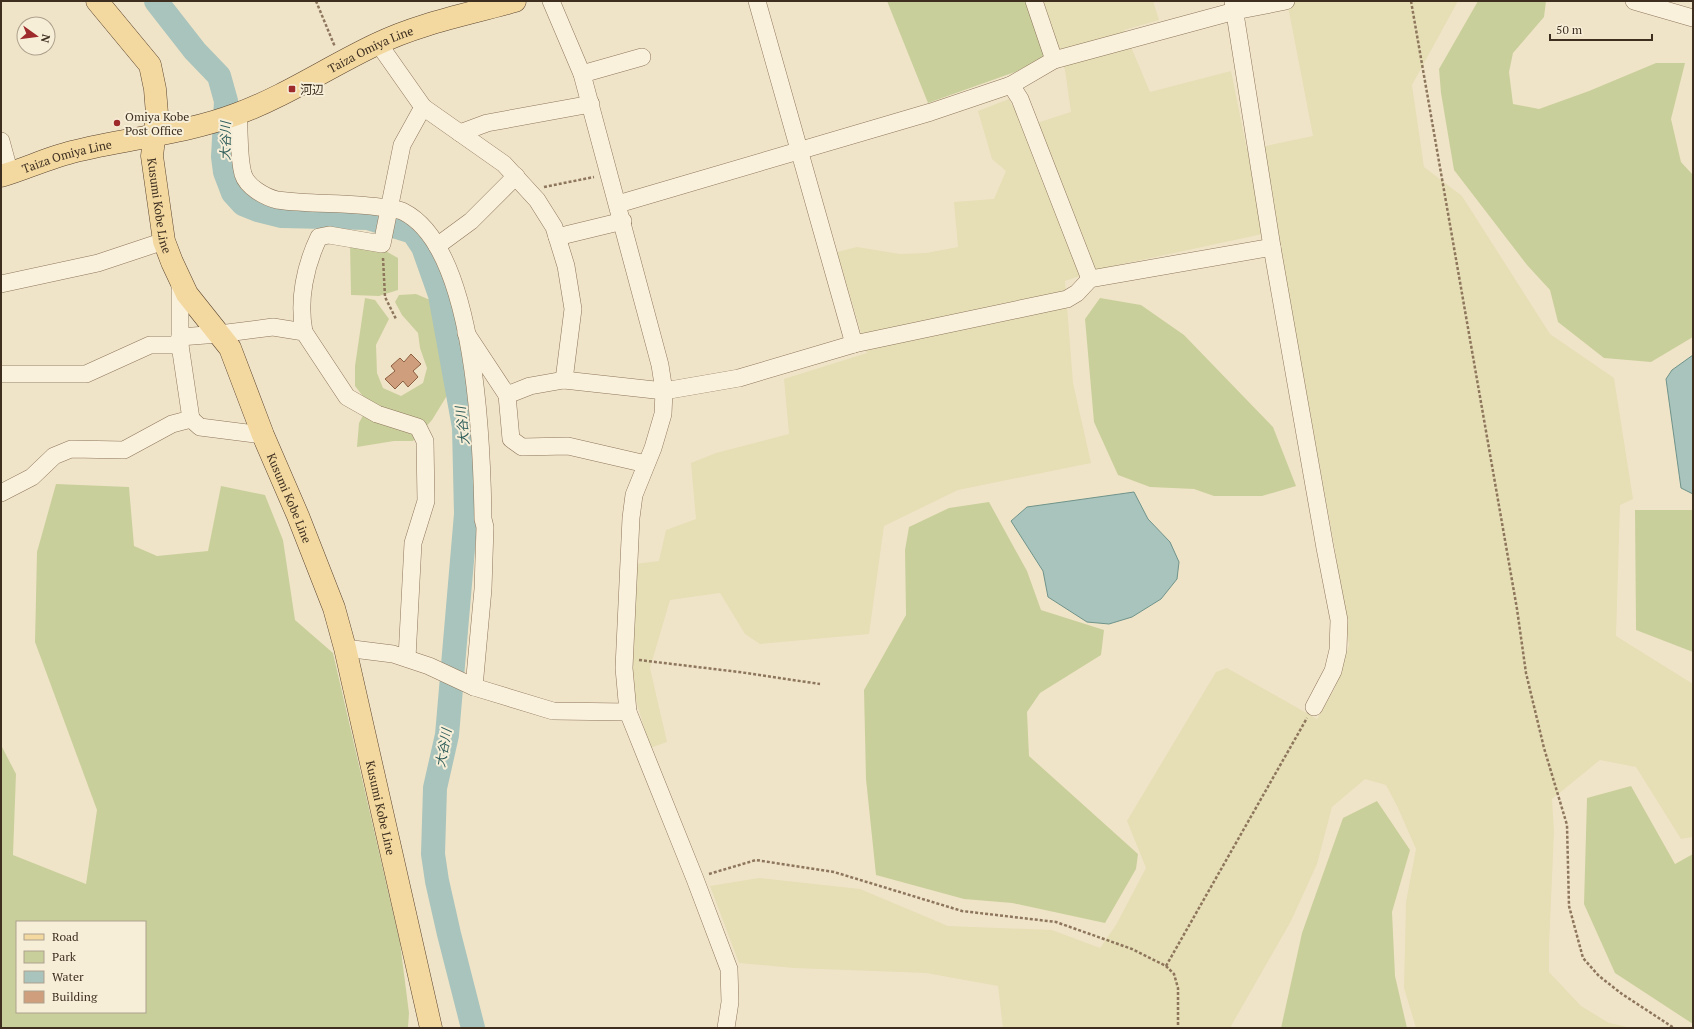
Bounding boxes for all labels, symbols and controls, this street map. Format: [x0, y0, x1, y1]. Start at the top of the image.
north arrow [16, 16, 56, 56]
scale bar [1550, 16, 1652, 42]
street label: Taiza Omiya Line [325, 22, 415, 76]
text: 50 m [1556, 22, 1583, 37]
text: N [38, 33, 54, 45]
place label: 河辺 [300, 82, 324, 97]
marker: 河辺 [287, 84, 297, 94]
place label: Omiya Kobe Post Office [125, 109, 189, 138]
marker: Omiya Kobe Post Office [112, 118, 122, 128]
water label: 大谷川 [216, 119, 234, 161]
street label: Taiza Omiya Line [20, 136, 113, 176]
street label: Kusumi Kobe Line [145, 157, 175, 255]
water label: 大谷川 [451, 404, 473, 446]
street label: Kusumi Kobe Line [264, 450, 315, 545]
water label: 大谷川 [431, 725, 456, 769]
street label: Kusumi Kobe Line [363, 759, 399, 856]
legend [16, 921, 146, 1013]
text: Road [52, 929, 79, 944]
text: Park [52, 949, 77, 964]
text: Water [52, 969, 84, 984]
text: Building [52, 989, 98, 1004]

